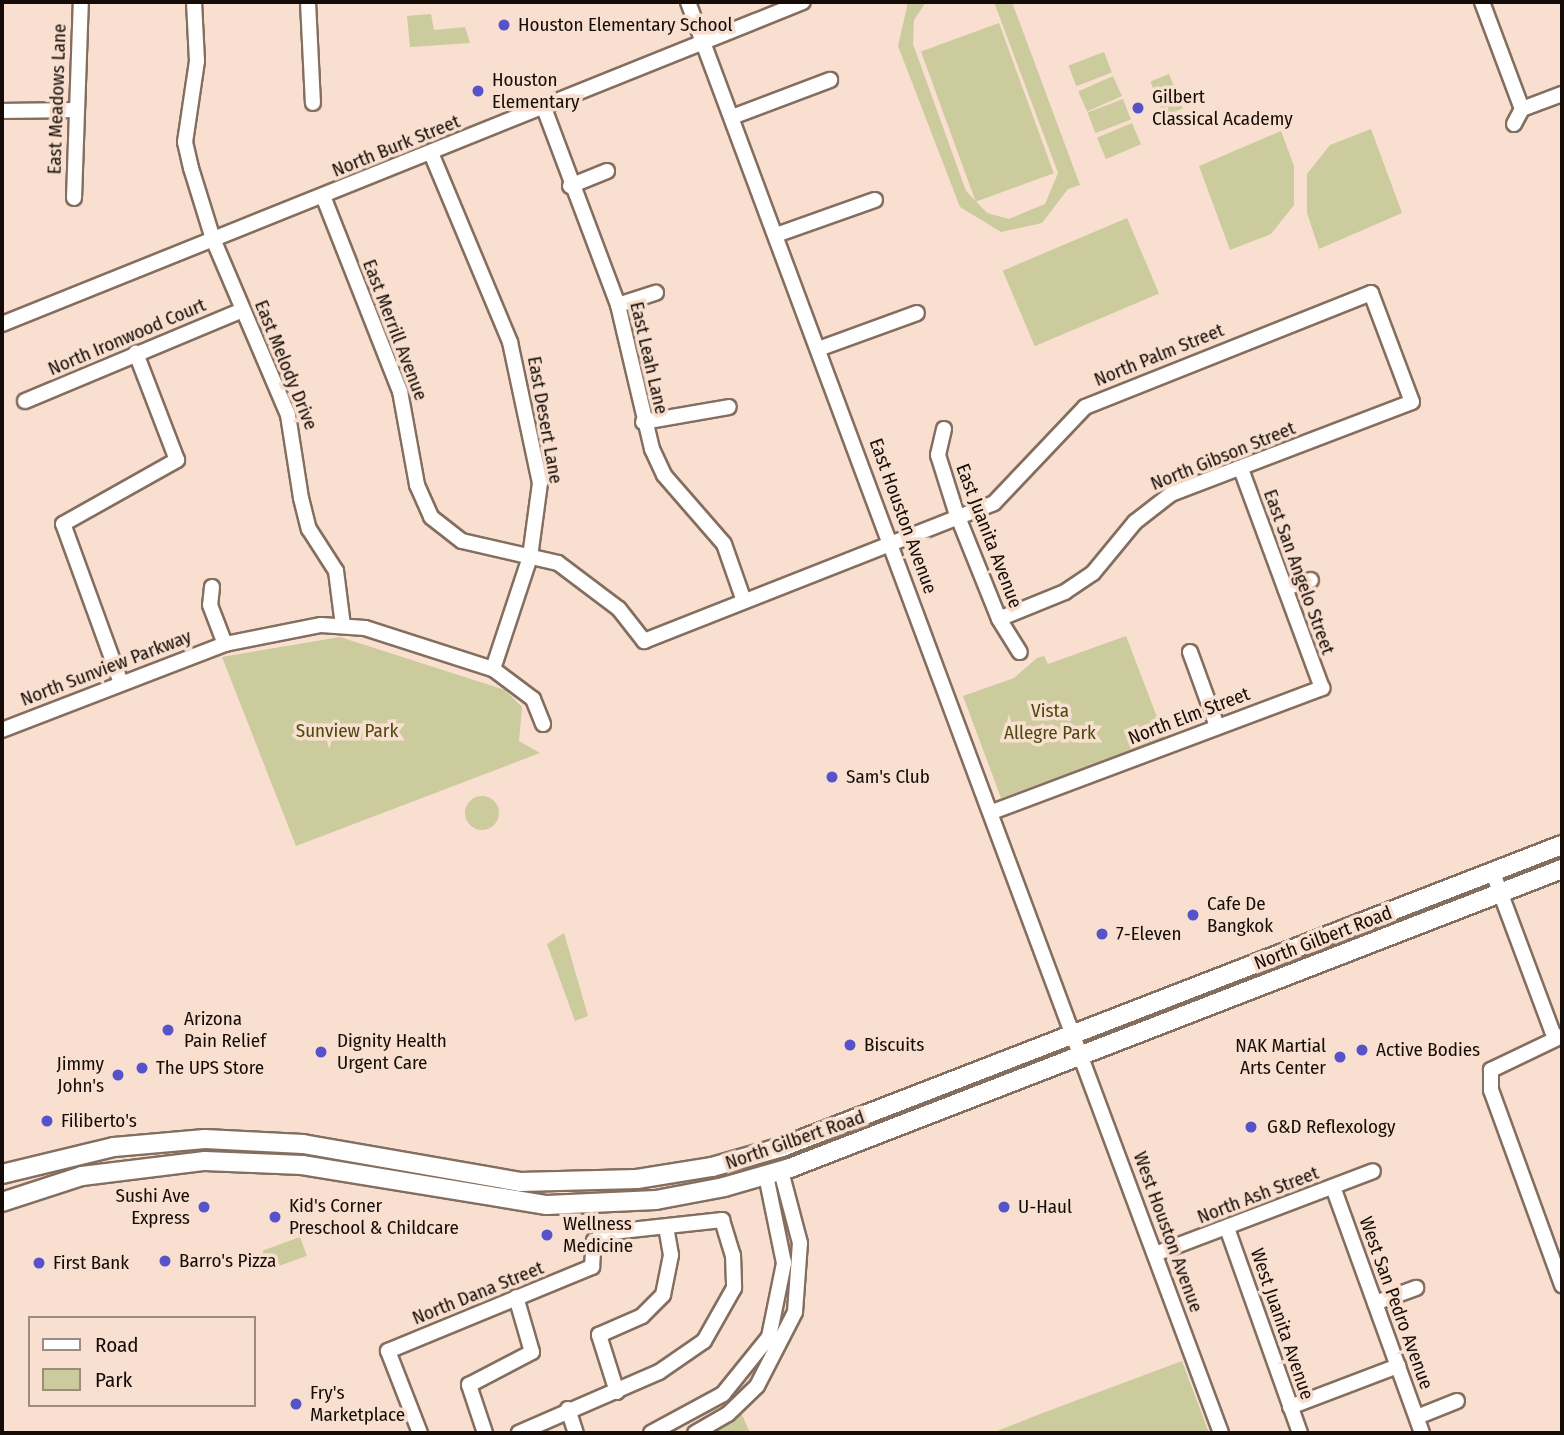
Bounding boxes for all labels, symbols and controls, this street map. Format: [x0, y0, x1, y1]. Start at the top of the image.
place label: Houston Elementary School [518, 14, 733, 36]
marker: Houston Elementary School [496, 17, 512, 33]
street label: East Meadows Lane [43, 23, 71, 175]
place label: Houston Elementary [492, 69, 580, 113]
marker: Houston Elementary [470, 83, 486, 99]
place label: Gilbert Classical Academy [1152, 86, 1293, 130]
marker: Gilbert Classical Academy [1130, 100, 1146, 116]
street label: North Burk Street [329, 110, 463, 182]
street label: East Merrill Avenue [358, 256, 432, 404]
street label: North Ironwood Court [45, 293, 209, 381]
street label: East Melody Drive [250, 297, 322, 433]
street label: East Leah Lane [625, 300, 673, 416]
street label: North Palm Street [1091, 319, 1227, 391]
street label: East Desert Lane [523, 355, 567, 485]
street label: North Gibson Street [1147, 417, 1299, 495]
street label: East Houston Avenue [864, 435, 942, 597]
street label: East Juanita Avenue [951, 461, 1027, 611]
street label: East San Angelo Street [1259, 486, 1339, 658]
street label: North Sunview Parkway [17, 625, 195, 711]
street label: North Elm Street [1125, 682, 1253, 750]
park label: Vista Allegre Park [1004, 700, 1096, 744]
park label: Sunview Park [296, 720, 398, 742]
place label: Sam's Club [846, 766, 930, 788]
marker: Sam's Club [824, 769, 840, 785]
place label: Cafe De Bangkok [1207, 893, 1273, 937]
street label: North Gilbert Road [1251, 901, 1395, 975]
marker: Cafe De Bangkok [1185, 907, 1201, 923]
place label: 7-Eleven [1116, 923, 1181, 945]
marker: 7-Eleven [1094, 926, 1110, 942]
place label: Arizona Pain Relief [184, 1008, 266, 1052]
marker: Arizona Pain Relief [158, 1020, 178, 1040]
place label: Dignity Health Urgent Care [337, 1030, 447, 1074]
place label: Biscuits [864, 1034, 924, 1056]
place label: NAK Martial Arts Center [1235, 1035, 1326, 1079]
marker: Biscuits [842, 1037, 858, 1053]
place label: Active Bodies [1376, 1039, 1480, 1061]
marker: Dignity Health Urgent Care [311, 1042, 331, 1062]
marker: Active Bodies [1354, 1042, 1370, 1058]
marker: NAK Martial Arts Center [1332, 1049, 1348, 1065]
place label: Jimmy John's [56, 1053, 104, 1097]
place label: The UPS Store [156, 1057, 264, 1079]
marker: The UPS Store [134, 1060, 150, 1076]
marker: Jimmy John's [110, 1067, 126, 1083]
street label: North Gilbert Road [722, 1105, 868, 1175]
place label: Filiberto's [61, 1110, 137, 1132]
marker: Filiberto's [39, 1113, 55, 1129]
place label: G&D Reflexology [1267, 1116, 1395, 1138]
marker: G&D Reflexology [1241, 1117, 1261, 1137]
street label: West Houston Avenue [1128, 1149, 1208, 1315]
street label: North Ash Street [1194, 1161, 1322, 1229]
place label: Sushi Ave Express [116, 1185, 190, 1229]
place label: Kid's Corner Preschool & Childcare [289, 1195, 459, 1239]
place label: U-Haul [1018, 1196, 1072, 1218]
marker: Sushi Ave Express [196, 1199, 212, 1215]
marker: U-Haul [996, 1199, 1012, 1215]
marker: Kid's Corner Preschool & Childcare [267, 1209, 283, 1225]
place label: Wellness Medicine [563, 1213, 633, 1257]
street label: West San Pedro Avenue [1354, 1214, 1438, 1392]
marker: Wellness Medicine [537, 1225, 557, 1245]
street label: West Juanita Avenue [1245, 1245, 1319, 1403]
place label: Barro's Pizza [179, 1250, 276, 1272]
place label: First Bank [53, 1252, 129, 1274]
marker: Barro's Pizza [157, 1253, 173, 1269]
marker: First Bank [31, 1255, 47, 1271]
street label: North Dana Street [409, 1256, 547, 1330]
legend [28, 1316, 256, 1407]
text: Road [95, 1332, 139, 1358]
text: Park [95, 1367, 132, 1393]
place label: Fry's Marketplace [310, 1382, 405, 1426]
marker: Fry's Marketplace [288, 1396, 304, 1412]

